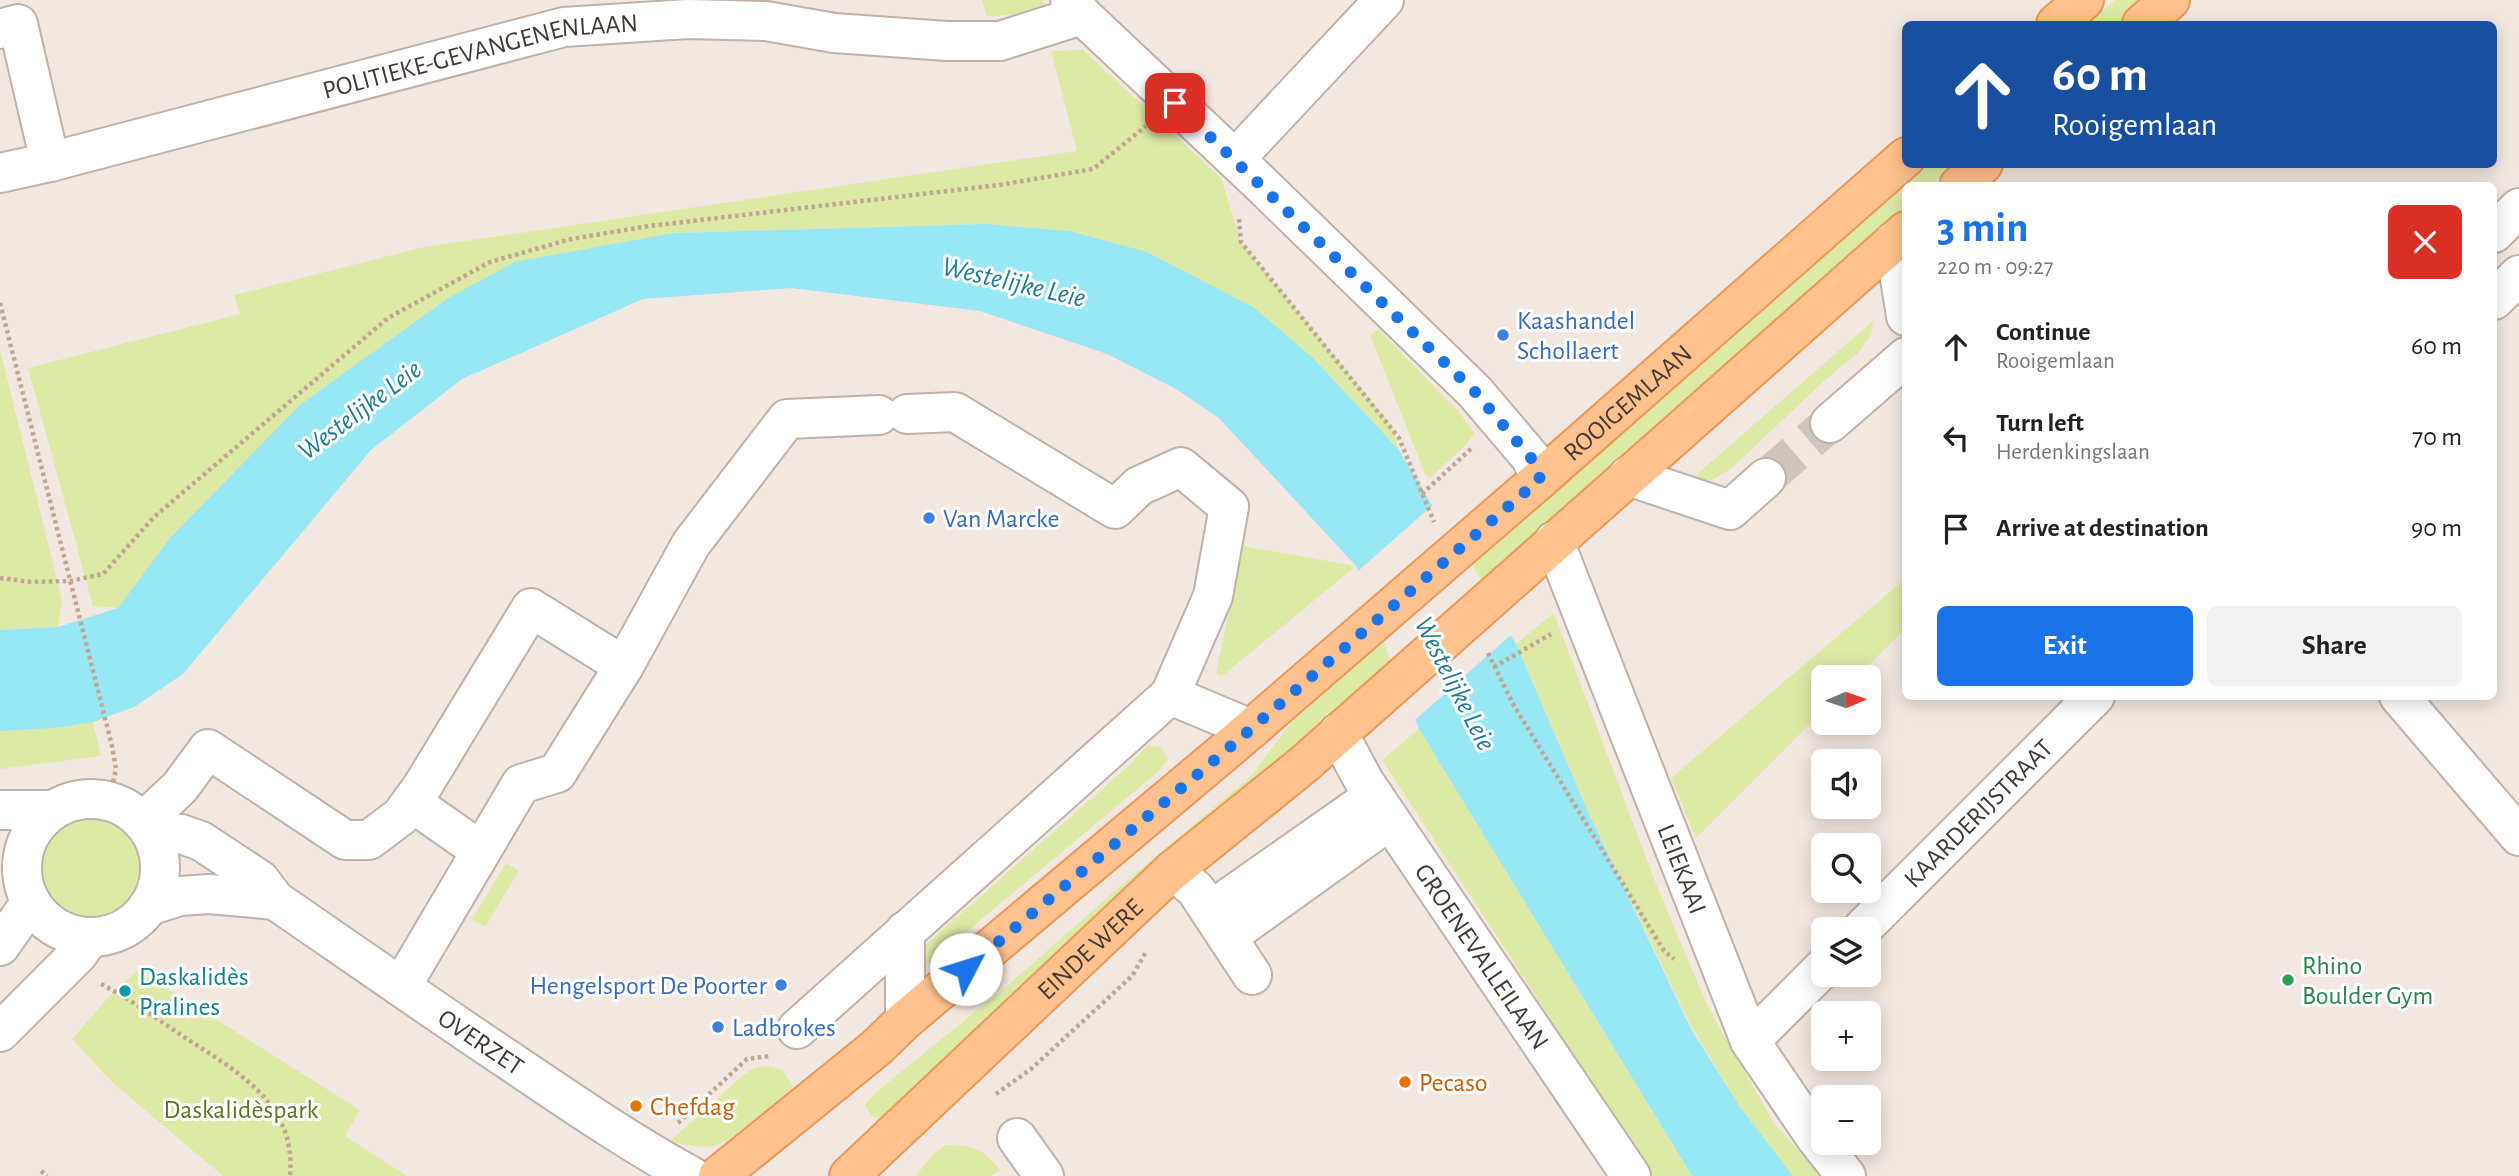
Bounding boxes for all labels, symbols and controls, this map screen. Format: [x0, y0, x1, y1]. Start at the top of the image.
street label: POLITIEKE-GEVANGENENLAAN [320, 10, 639, 104]
icon: ahead [1937, 49, 2028, 140]
text: 60 m [2052, 51, 2148, 100]
pin [1145, 73, 1205, 133]
icon: arrive [1156, 84, 1194, 122]
text: Rooigemlaan [2052, 109, 2217, 141]
button: close [2388, 205, 2462, 279]
text: 3 min [1937, 207, 2029, 249]
water label: Westelijke Leie [939, 253, 1088, 313]
text: 220 m · 09:27 [1937, 256, 2053, 279]
place label: Kaashandel Schollaert [1517, 308, 1635, 364]
text: Continue [1996, 319, 2091, 345]
marker: Kaashandel Schollaert [1495, 327, 1511, 343]
icon: ahead [1937, 328, 1975, 366]
text: 60 m [2411, 333, 2462, 359]
street label: ROOIGEMLAAN [1559, 340, 1697, 466]
text: Rooigemlaan [1996, 350, 2115, 373]
water label: Westelijke Leie [293, 355, 427, 466]
text: Turn left [1996, 410, 2084, 436]
icon: left [1937, 419, 1975, 457]
text: 70 m [2412, 424, 2462, 450]
text: Herdenkingslaan [1996, 441, 2150, 464]
place label: Van Marcke [943, 506, 1060, 532]
marker: Van Marcke [921, 510, 937, 526]
icon: arrive [1937, 510, 1975, 548]
text: Arrive at destination [1996, 515, 2209, 541]
text: 90 m [2411, 515, 2462, 541]
button: Exit [1937, 606, 2193, 686]
button: Share [2207, 606, 2462, 686]
water label: Westelijke Leie [1409, 612, 1500, 755]
north arrow [1811, 665, 1881, 735]
map controls [1811, 665, 1881, 1155]
street label: KAARDERIJSTRAAT [1899, 734, 2058, 893]
button: sound [1811, 749, 1881, 819]
street label: LEIEKAAI [1652, 821, 1711, 918]
button: search [1811, 833, 1881, 903]
street label: GROENEVALLEILAAN [1410, 859, 1553, 1054]
street label: EINDE WERE [1033, 894, 1148, 1005]
button: layers [1811, 917, 1881, 987]
position arrow [929, 932, 1003, 1006]
place label: Rhino Boulder Gym [2302, 953, 2433, 1009]
place label: Daskalidès Pralines [139, 964, 249, 1020]
marker: Rhino Boulder Gym [2280, 972, 2296, 988]
place label: Hengelsport De Poorter [529, 973, 768, 999]
marker: Hengelsport De Poorter [773, 977, 789, 993]
marker: Daskalidès Pralines [117, 983, 133, 999]
button: + [1811, 1001, 1881, 1071]
street label: OVERZET [433, 1005, 528, 1080]
place label: Ladbrokes [732, 1015, 836, 1041]
marker: Ladbrokes [710, 1019, 726, 1035]
place label: Pecaso [1419, 1070, 1488, 1096]
marker: Pecaso [1397, 1074, 1413, 1090]
button: − [1811, 1085, 1881, 1155]
place label: Chefdag [650, 1094, 735, 1120]
park label: Daskalidèspark [164, 1097, 319, 1123]
marker: Chefdag [628, 1098, 644, 1114]

